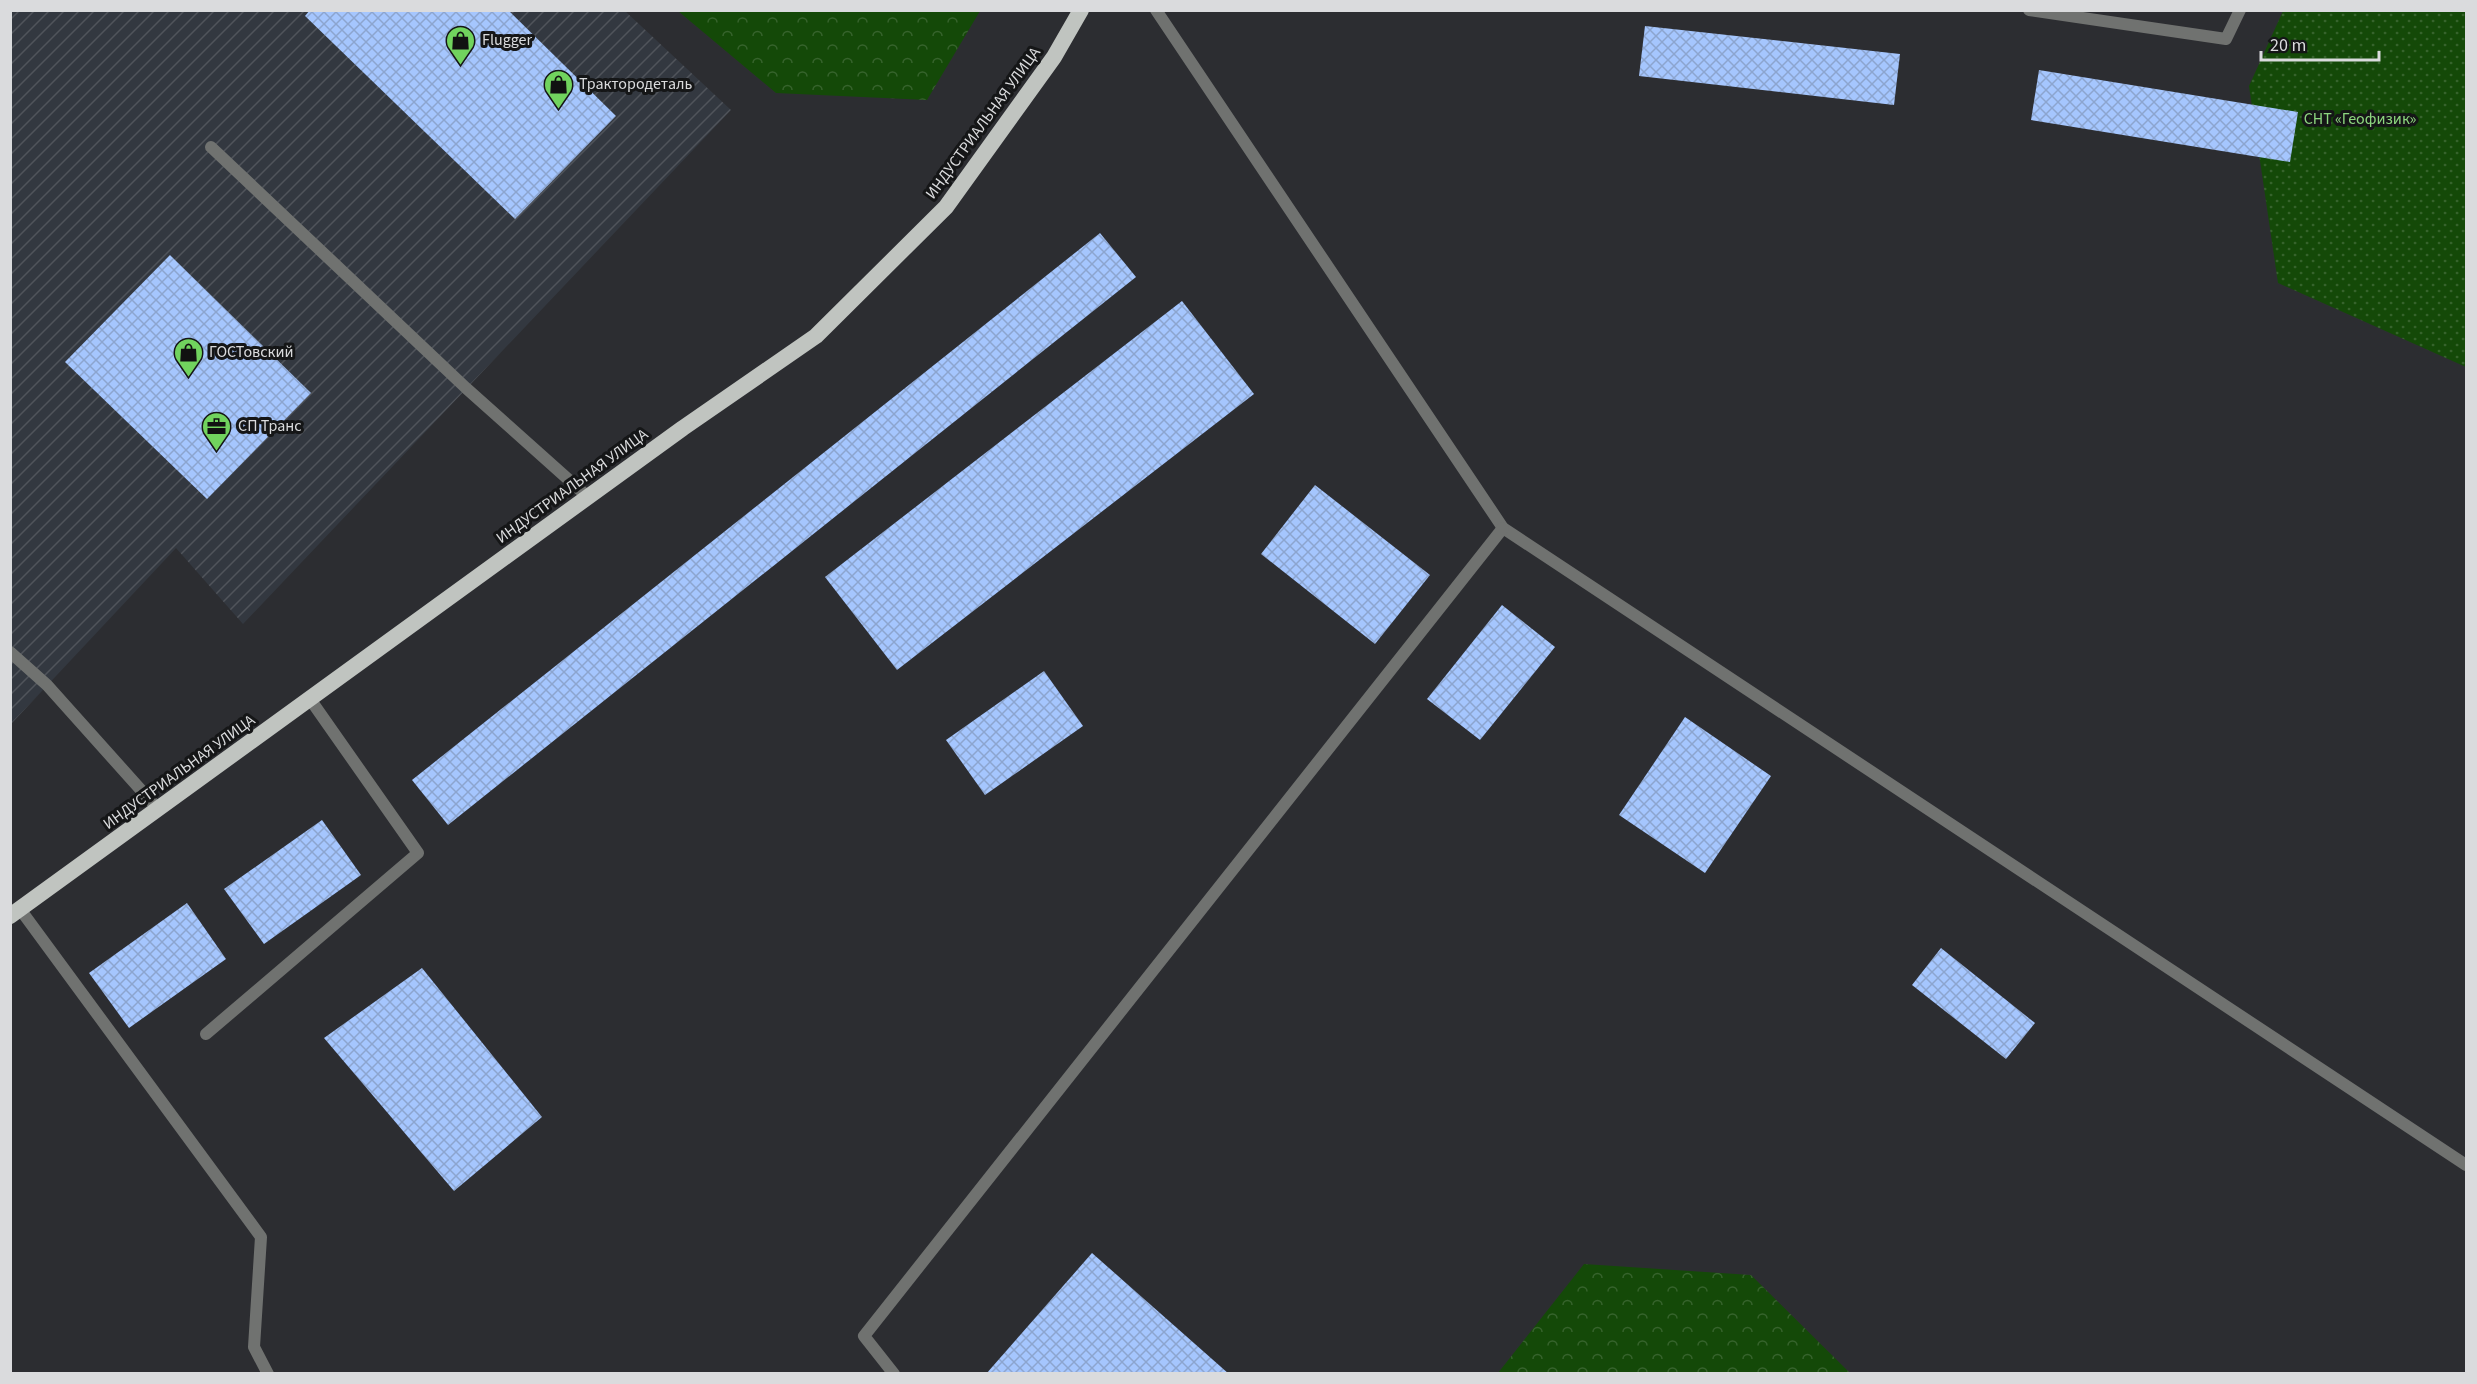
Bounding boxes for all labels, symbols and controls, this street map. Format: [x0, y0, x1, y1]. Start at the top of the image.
shop icon: Flugger [445, 24, 477, 66]
scale bar [2261, 24, 2380, 62]
place label: Flugger [482, 29, 533, 51]
text: 20 m [2270, 33, 2306, 58]
street label: ИНДУСТРИАЛЬНАЯ УЛИЦА [920, 42, 1046, 203]
shop icon: Трактородеталь [542, 68, 574, 110]
place label: Трактородеталь [579, 73, 692, 95]
park label: СНТ «Геофизик» [2304, 108, 2416, 130]
shop icon: ГОСТовский [172, 336, 204, 378]
place label: ГОСТовский [209, 341, 293, 363]
office icon: СП Транс [201, 410, 233, 452]
place label: СП Транс [238, 415, 302, 437]
street label: ИНДУСТРИАЛЬНАЯ УЛИЦА [492, 423, 653, 549]
street label: ИНДУСТРИАЛЬНАЯ УЛИЦА [99, 709, 260, 835]

